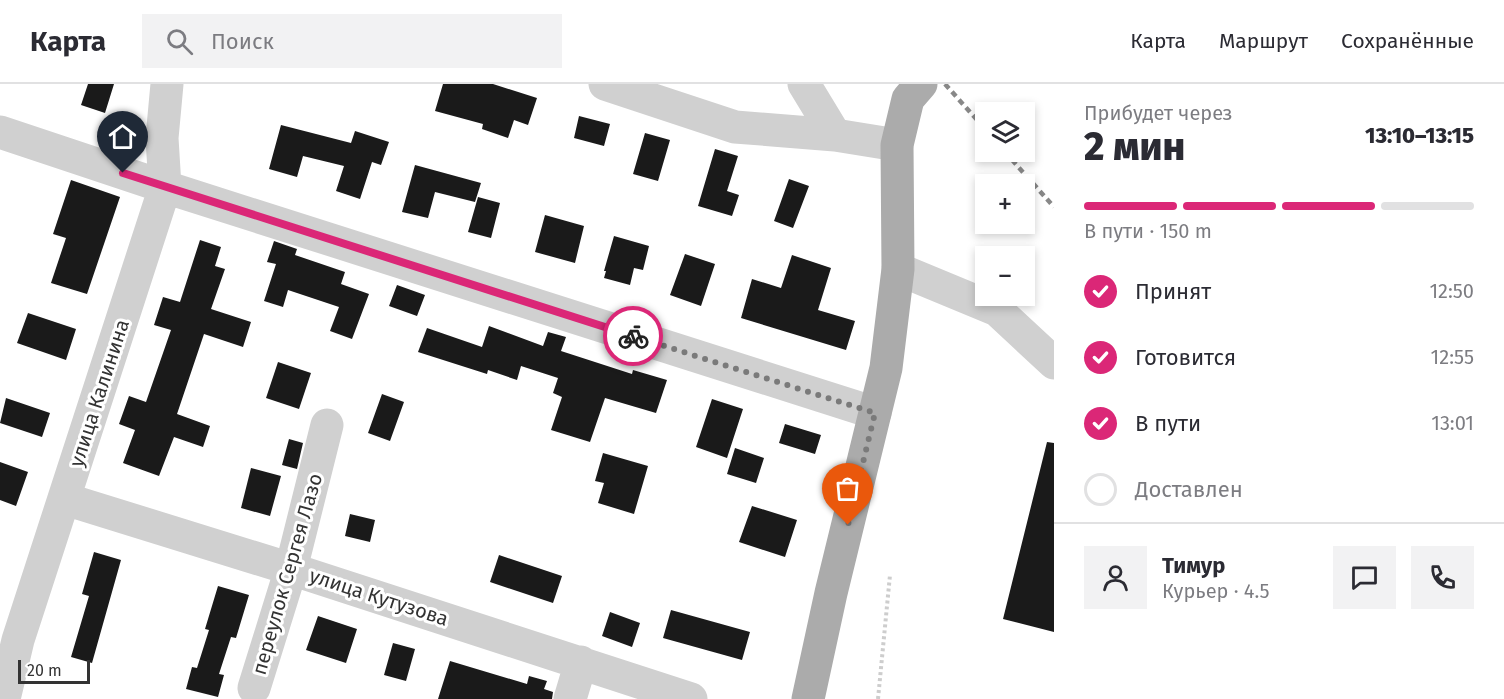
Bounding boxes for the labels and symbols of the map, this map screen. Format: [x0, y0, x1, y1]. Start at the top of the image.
pin [97, 111, 148, 173]
courier [603, 306, 663, 366]
street label: улица Калинина [64, 316, 134, 470]
pin [822, 463, 873, 525]
street label: переулок Сергея Лазо [247, 471, 327, 677]
street label: улица Кутузова [306, 563, 452, 631]
scale bar [18, 657, 90, 684]

